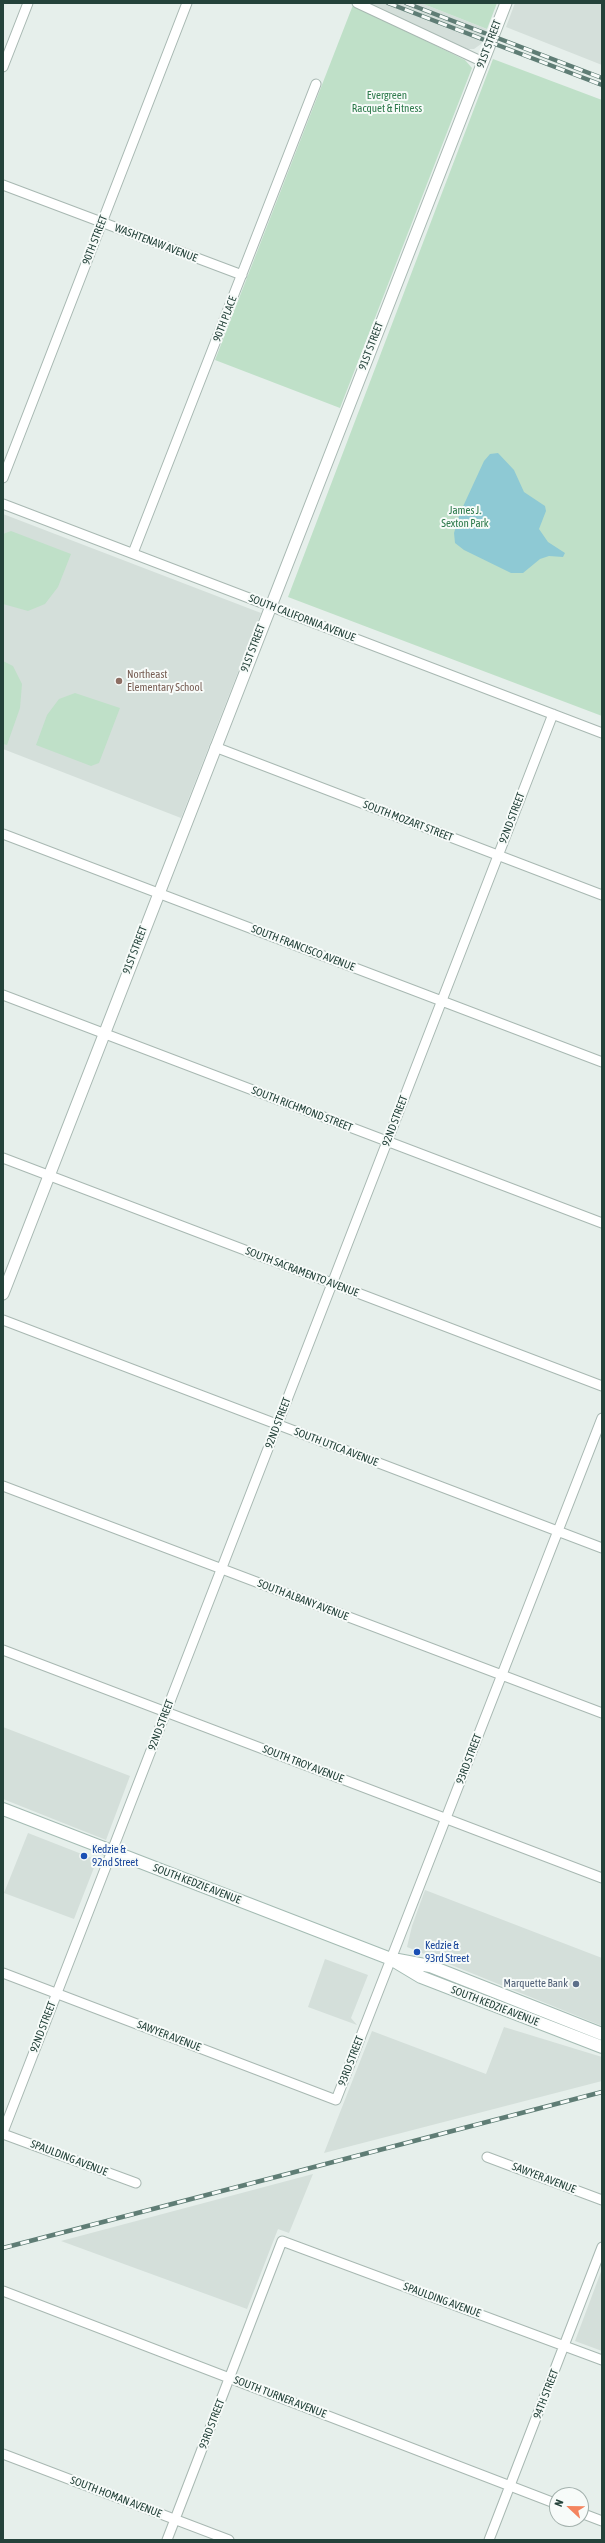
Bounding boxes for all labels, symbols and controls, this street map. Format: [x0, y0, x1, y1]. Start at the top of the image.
street label: 91ST STREET [474, 18, 504, 70]
park label: Evergreen Racquet & Fitness [352, 89, 422, 115]
street label: 90TH STREET [79, 213, 111, 267]
street label: WASHTENAW AVENUE [113, 221, 199, 265]
street label: 90TH PLACE [210, 294, 240, 344]
street label: 91ST STREET [356, 320, 386, 372]
park label: James J. Sexton Park [441, 504, 489, 530]
street label: SOUTH CALIFORNIA AVENUE [247, 592, 357, 644]
street label: 91ST STREET [238, 622, 268, 674]
place label: Northeast Elementary School [127, 668, 203, 694]
marker: Northeast Elementary School [114, 676, 124, 686]
street label: 92ND STREET [496, 791, 528, 845]
street label: SOUTH MOZART STREET [361, 798, 455, 844]
street label: SOUTH FRANCISCO AVENUE [249, 922, 357, 974]
street label: 91ST STREET [120, 924, 150, 976]
street label: SOUTH RICHMOND STREET [250, 1084, 354, 1134]
street label: 92ND STREET [379, 1094, 411, 1148]
street label: SOUTH SACRAMENTO AVENUE [244, 1244, 360, 1300]
street label: 92ND STREET [262, 1396, 294, 1450]
street label: SOUTH UTICA AVENUE [292, 1425, 380, 1469]
street label: SOUTH ALBANY AVENUE [256, 1577, 350, 1623]
street label: 92ND STREET [145, 1698, 177, 1752]
street label: 93RD STREET [453, 1732, 485, 1786]
street label: SOUTH TROY AVENUE [261, 1742, 345, 1786]
place label: Kedzie & 92nd Street [92, 1843, 139, 1869]
marker: Kedzie & 92nd Street [79, 1851, 89, 1861]
street label: SOUTH KEDZIE AVENUE [151, 1861, 243, 1907]
place label: Kedzie & 93rd Street [425, 1939, 469, 1965]
marker: Kedzie & 93rd Street [412, 1947, 422, 1957]
place label: Marquette Bank [504, 1977, 568, 1991]
marker: Marquette Bank [571, 1979, 581, 1989]
street label: SOUTH KEDZIE AVENUE [449, 1983, 541, 2029]
street label: 92ND STREET [27, 2000, 59, 2054]
street label: SAWYER AVENUE [135, 2018, 203, 2054]
street label: 93RD STREET [335, 2034, 367, 2088]
street label: SPAULDING AVENUE [29, 2137, 109, 2179]
street label: SAWYER AVENUE [510, 2160, 578, 2196]
street label: SPAULDING AVENUE [401, 2280, 483, 2320]
street label: 94TH STREET [530, 2367, 562, 2421]
street label: SOUTH TURNER AVENUE [232, 2373, 328, 2421]
street label: 93RD STREET [196, 2397, 228, 2451]
street label: SOUTH HOMAN AVENUE [68, 2474, 164, 2520]
north arrow [549, 2487, 589, 2527]
text: N [552, 2498, 566, 2508]

